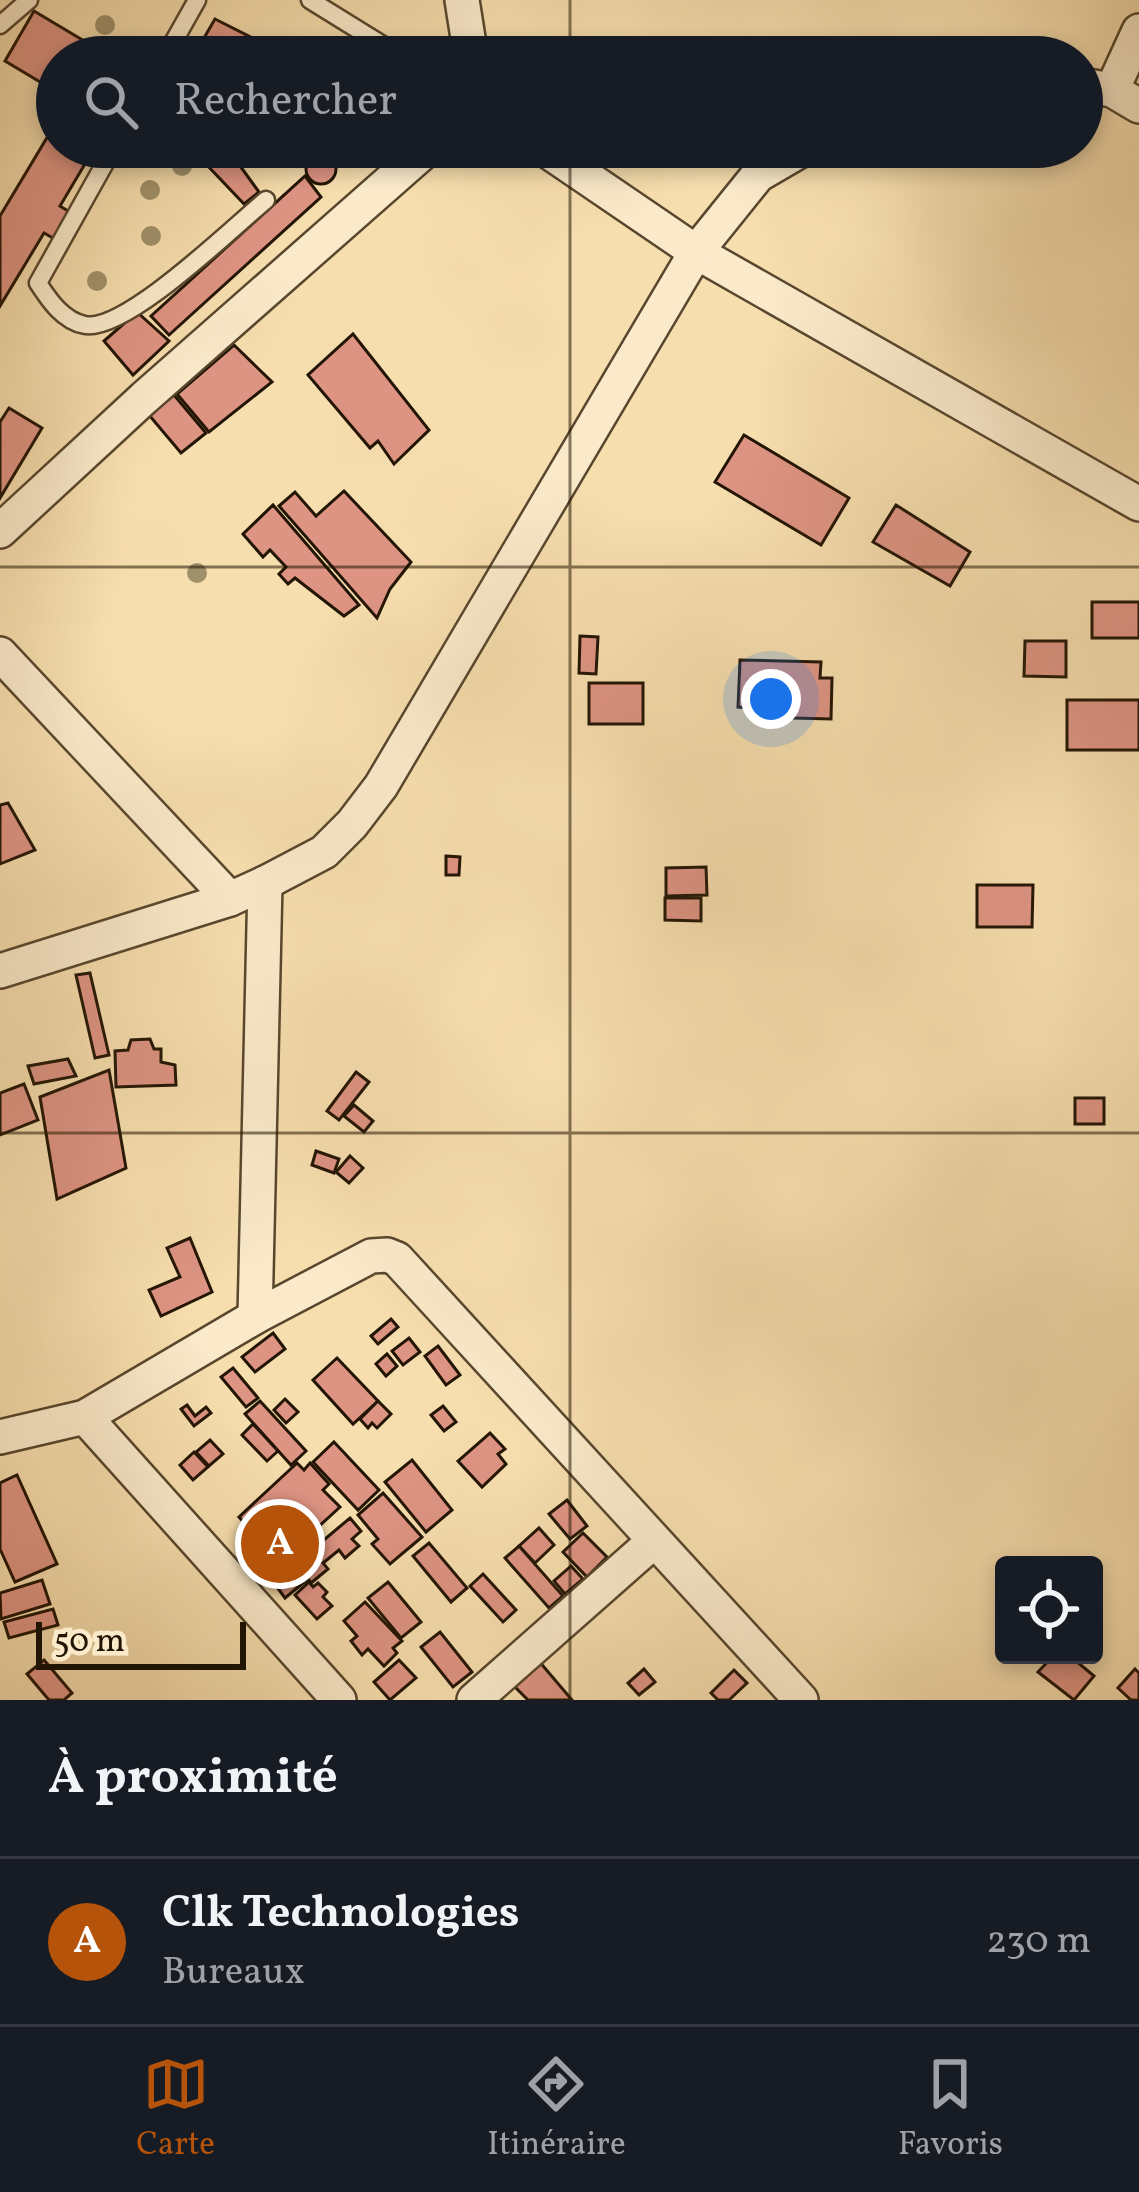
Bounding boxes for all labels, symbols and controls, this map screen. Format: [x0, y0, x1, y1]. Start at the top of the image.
search box [36, 36, 1103, 168]
icon: search [78, 69, 144, 135]
text: Rechercher [174, 71, 397, 134]
your location [741, 669, 801, 729]
pin: A [241, 1499, 319, 1589]
map controls [995, 1556, 1103, 1664]
button: locate [995, 1556, 1103, 1664]
scale bar [36, 1616, 246, 1669]
text: 50 m [54, 1620, 125, 1666]
text: À proximité [48, 1743, 338, 1814]
text: Clk Technologies [162, 1883, 519, 1946]
text: A [73, 1915, 101, 1969]
text: 230 m [986, 1915, 1091, 1969]
text: Bureaux [162, 1946, 305, 2000]
tab: Carte [136, 2051, 215, 2169]
tab: Itinéraire [487, 2051, 626, 2169]
tab: Favoris [898, 2051, 1003, 2169]

